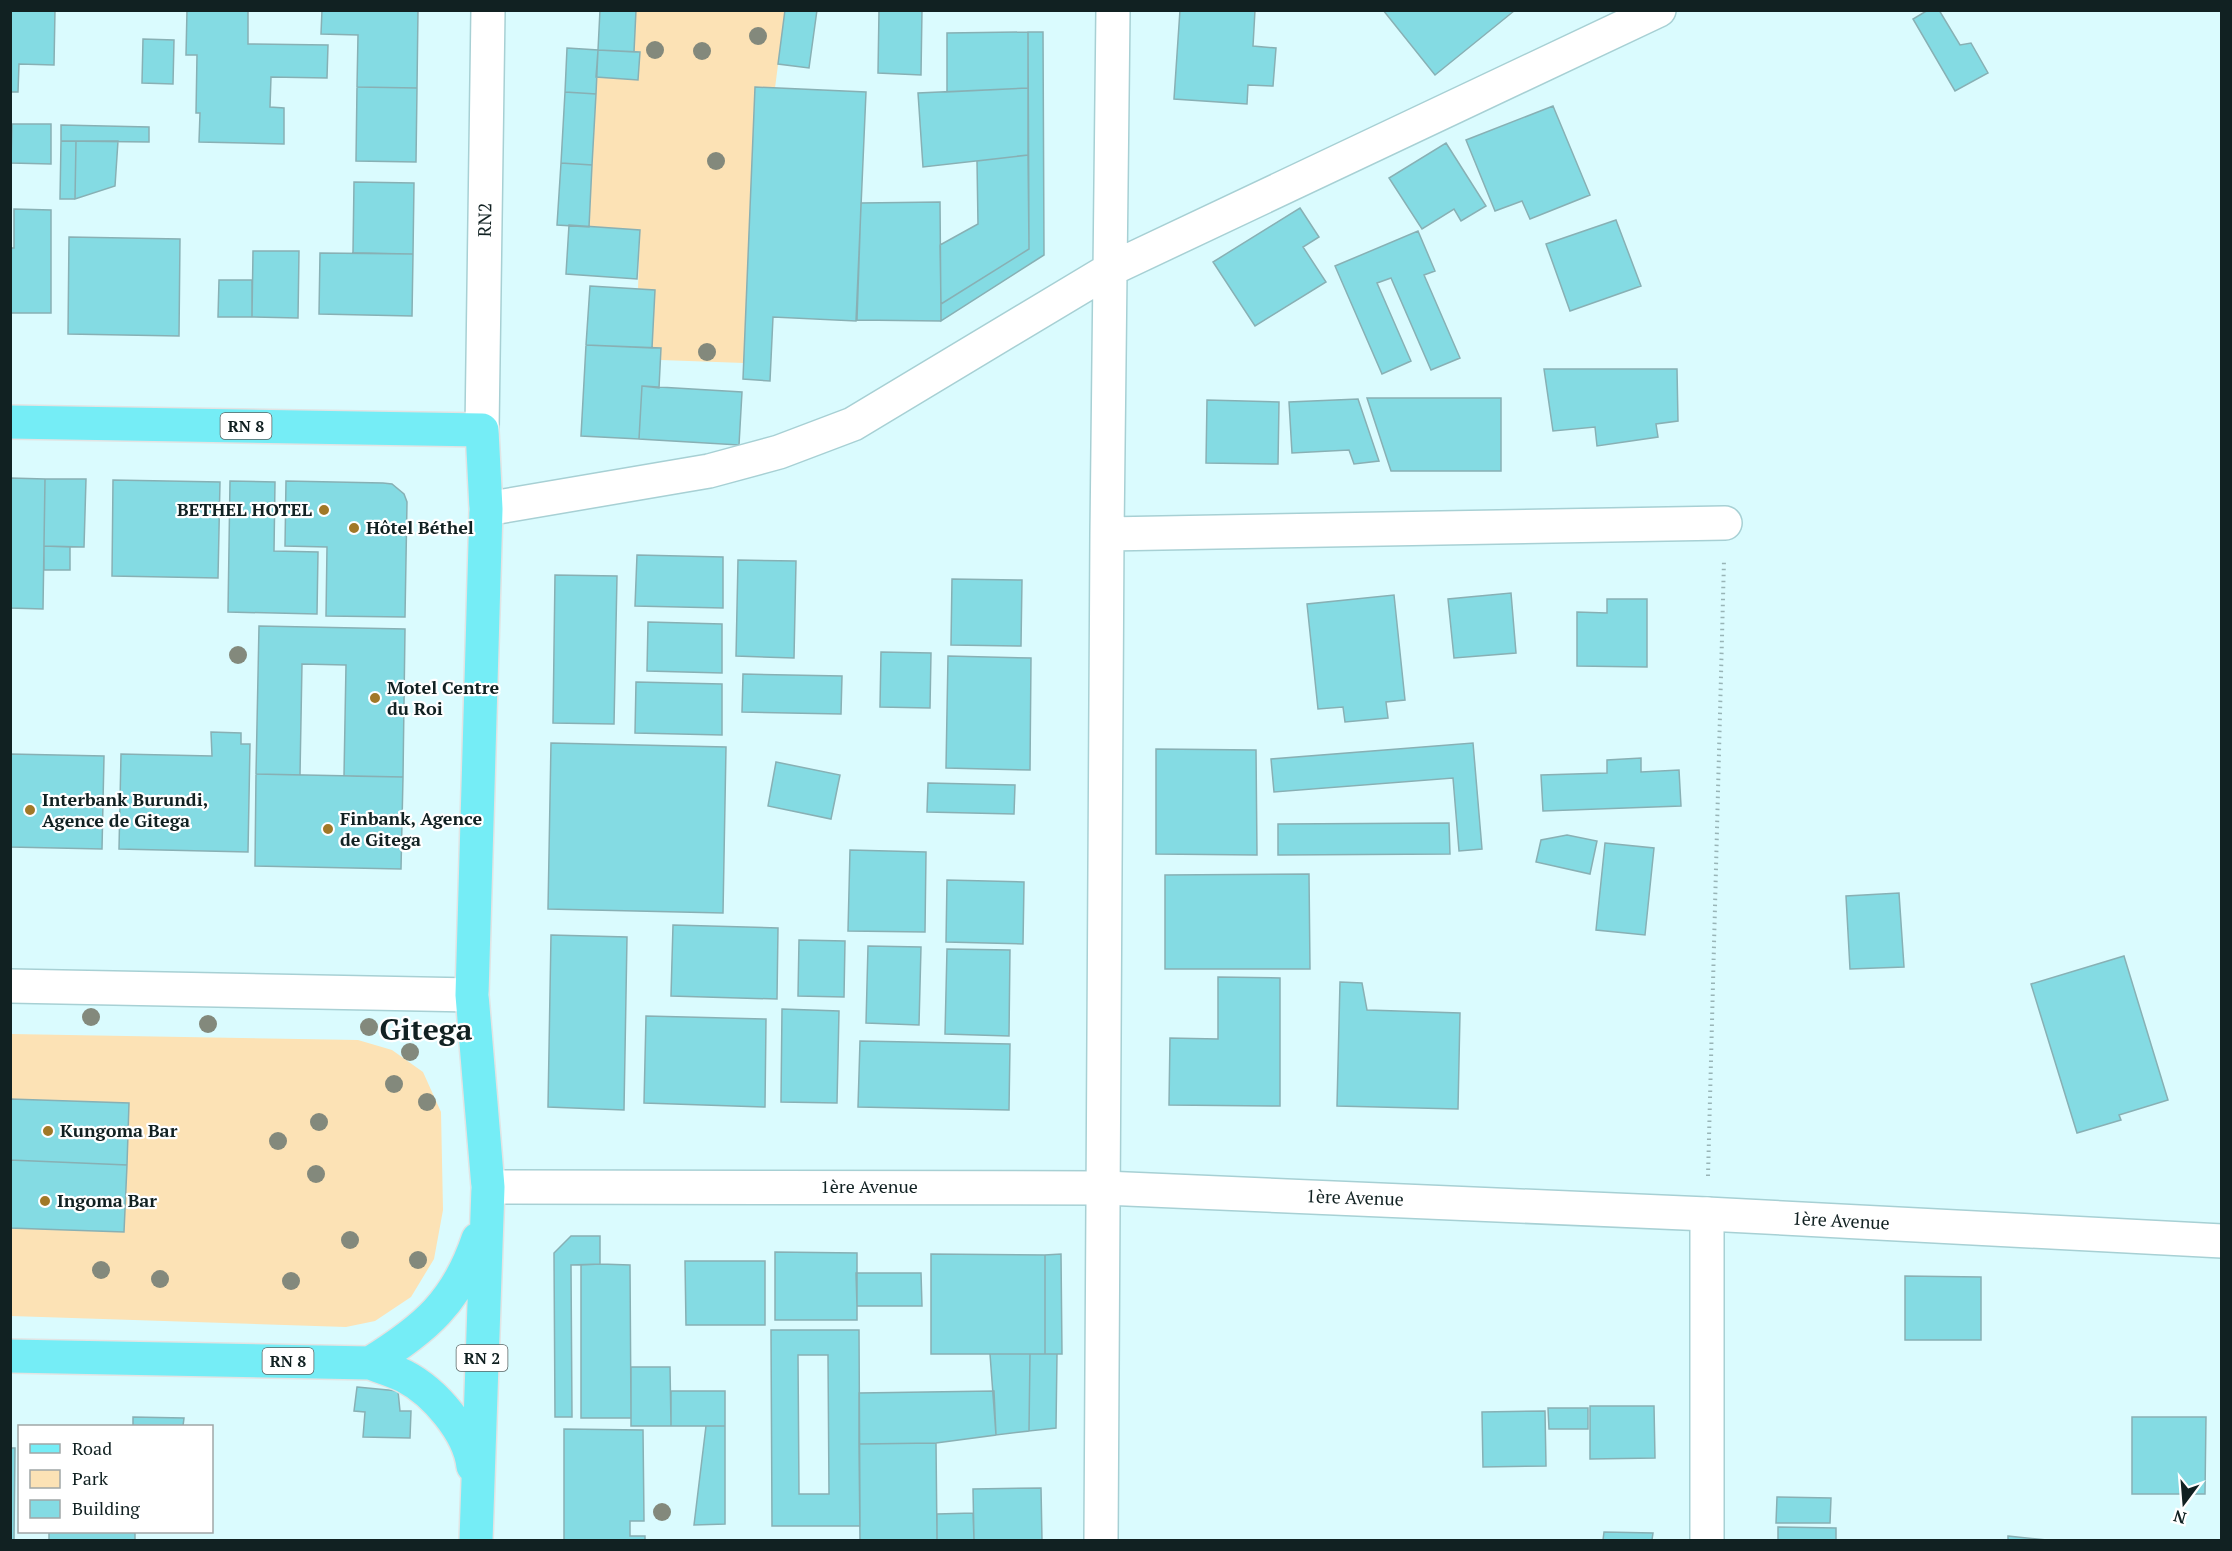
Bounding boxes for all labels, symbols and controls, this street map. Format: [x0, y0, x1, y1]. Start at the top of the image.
street label: RN2 [472, 203, 496, 237]
road number: RN 8 [220, 413, 272, 439]
place label: BETHEL HOTEL [177, 497, 312, 521]
marker: BETHEL HOTEL [317, 503, 331, 517]
place label: Hôtel Béthel [366, 515, 474, 539]
marker: Hôtel Béthel [347, 521, 361, 535]
place label: Motel Centre du Roi [387, 675, 500, 720]
marker: Motel Centre du Roi [368, 691, 382, 705]
place label: Interbank Burundi, Agence de Gitega [42, 787, 208, 832]
marker: Interbank Burundi, Agence de Gitega [23, 803, 37, 817]
place label: Finbank, Agence de Gitega [340, 806, 482, 851]
marker: Finbank, Agence de Gitega [321, 822, 335, 836]
district label: Gitega [380, 1009, 473, 1049]
place label: Kungoma Bar [60, 1118, 178, 1142]
marker: Kungoma Bar [41, 1124, 55, 1138]
street label: 1ère Avenue [820, 1174, 918, 1198]
street label: 1ère Avenue [1306, 1183, 1404, 1211]
place label: Ingoma Bar [57, 1188, 157, 1212]
marker: Ingoma Bar [38, 1194, 52, 1208]
street label: 1ère Avenue [1792, 1205, 1890, 1235]
road number: RN 2 [456, 1345, 508, 1371]
road number: RN 8 [262, 1348, 314, 1374]
legend [18, 1425, 213, 1533]
text: Road [72, 1436, 112, 1460]
text: Park [72, 1466, 109, 1490]
north arrow [2154, 1473, 2214, 1533]
text: Building [72, 1496, 140, 1520]
text: N [2171, 1505, 2189, 1530]

